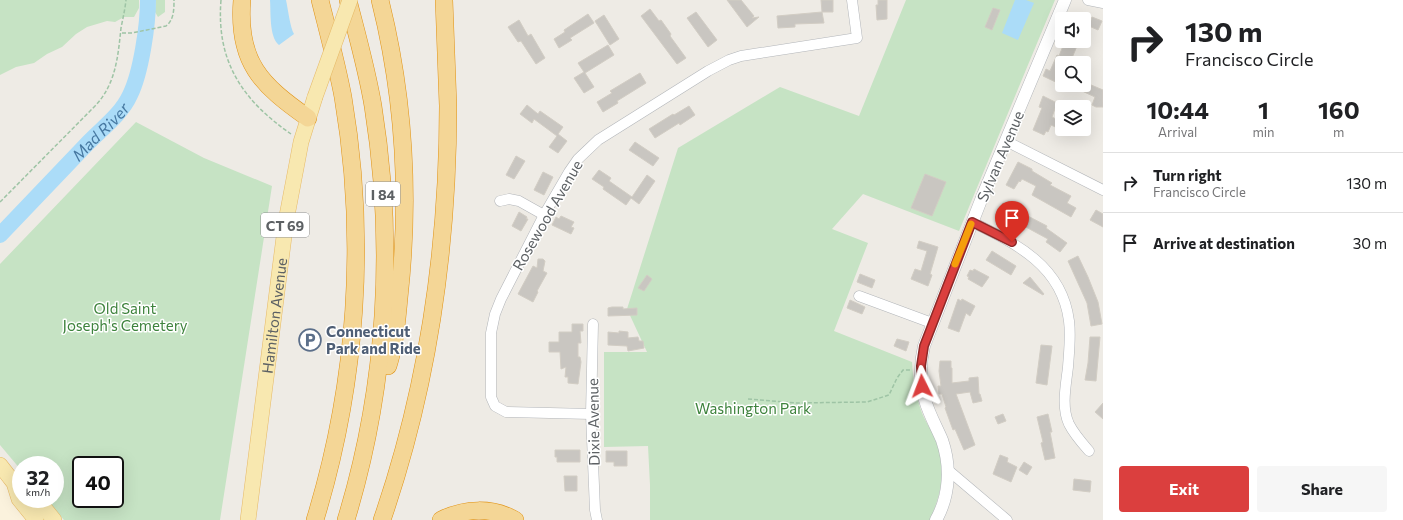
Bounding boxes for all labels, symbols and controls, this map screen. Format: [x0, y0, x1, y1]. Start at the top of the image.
map controls [1055, 12, 1091, 136]
button: sound [1055, 12, 1091, 48]
text: 130 m [1185, 14, 1262, 48]
icon: right [1119, 16, 1171, 68]
text: Francisco Circle [1185, 48, 1313, 70]
button: search [1055, 56, 1091, 92]
text: 10:44 [1146, 95, 1209, 124]
text: 1 [1258, 95, 1269, 124]
text: 160 [1318, 95, 1360, 124]
water label: Mad River [67, 98, 133, 164]
button: layers [1055, 100, 1091, 136]
street label: Sylvan Avenue [973, 108, 1027, 204]
text: Arrival [1158, 124, 1197, 140]
text: min [1252, 124, 1275, 140]
text: m [1333, 124, 1344, 140]
street label: Rosewood Avenue [508, 157, 586, 273]
text: Turn right [1153, 166, 1222, 184]
icon: right [1119, 172, 1141, 194]
text: 130 m [1346, 174, 1387, 192]
road number: I 84 [366, 182, 400, 206]
text: Francisco Circle [1153, 184, 1246, 200]
pin [995, 201, 1029, 242]
icon: arrive [1001, 207, 1023, 229]
road number: CT 69 [261, 213, 309, 237]
icon: arrive [1119, 232, 1141, 254]
text: Arrive at destination [1153, 234, 1295, 252]
text: 30 m [1353, 234, 1387, 252]
street label: Hamilton Avenue [258, 257, 290, 375]
park label: Old Saint Joseph's Cemetery [63, 299, 188, 334]
place label: Connecticut Park and Ride [326, 322, 421, 357]
parking icon: Connecticut Park and Ride [297, 327, 323, 353]
position arrow [901, 365, 943, 407]
street label: Dixie Avenue [583, 378, 603, 466]
park label: Washington Park [695, 399, 811, 417]
speed limit sign: 40 [72, 456, 124, 508]
text: 32 [27, 465, 49, 489]
button: Exit [1119, 466, 1249, 512]
button: Share [1257, 466, 1387, 512]
text: km/h [26, 486, 50, 498]

